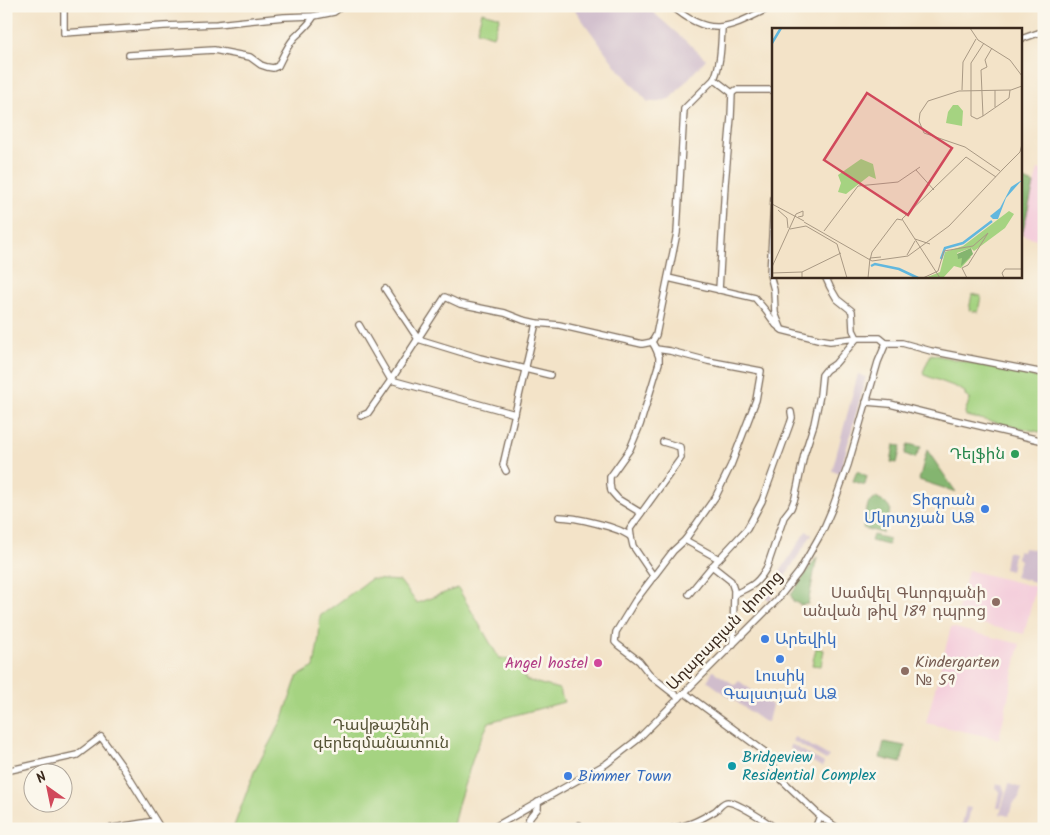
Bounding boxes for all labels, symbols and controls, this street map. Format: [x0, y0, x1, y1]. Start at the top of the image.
inset map [772, 28, 1022, 278]
place label: Դելֆին [950, 442, 1005, 467]
marker: Դելֆին [1009, 448, 1021, 460]
place label: Տիգրան Մկրտչյան ԱՁ [864, 488, 975, 531]
marker: Տիգրան Մկրտչյան ԱՁ [979, 503, 991, 515]
street label: Աղաբաբյան փողոց [661, 565, 789, 697]
place label: Սամվել Գևորգյանի անվան թիվ 189 դպրոց [803, 581, 986, 624]
marker: Սամվել Գևորգյանի անվան թիվ 189 դպրոց [990, 596, 1002, 608]
place label: Արեվիկ [775, 627, 836, 652]
marker: Արեվիկ [759, 633, 771, 645]
place label: Kindergarten № 59 [915, 650, 1000, 693]
place label: Angel hostel [505, 651, 588, 676]
marker: Լուսիկ Գալստյան ԱՁ [774, 653, 786, 665]
marker: Angel hostel [592, 657, 604, 669]
place label: Լուսիկ Գալստյան ԱՁ [723, 664, 837, 707]
marker: Kindergarten № 59 [899, 665, 911, 677]
park label: Դավթաշենի գերեզմանատուն [313, 713, 449, 756]
place label: Bridgeview Residential Complex [742, 745, 877, 788]
marker: Bridgeview Residential Complex [726, 760, 738, 772]
north arrow [22, 762, 72, 812]
place label: Bimmer Town [578, 764, 672, 789]
text: N [32, 766, 51, 790]
marker: Bimmer Town [562, 770, 574, 782]

